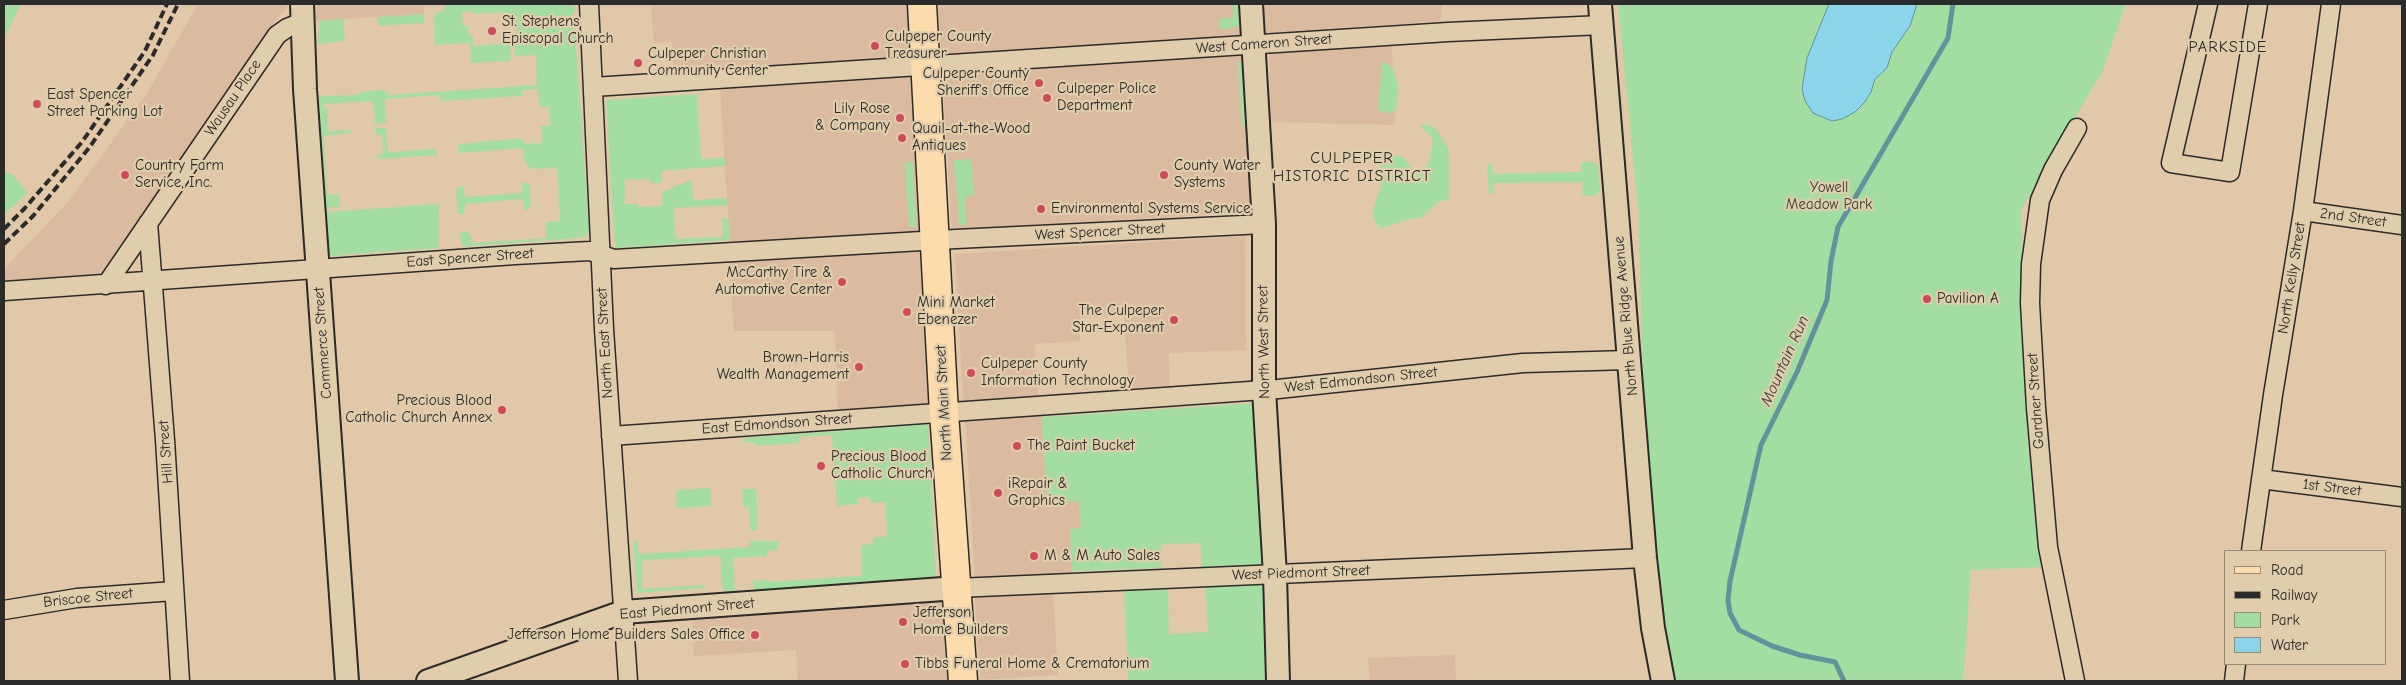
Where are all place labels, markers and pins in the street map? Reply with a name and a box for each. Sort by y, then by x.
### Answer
place label: St. Stephens Episcopal Church [502,13,613,48]
marker: St. Stephens Episcopal Church [486,25,498,37]
place label: Culpeper County Treasurer [885,28,991,63]
marker: Culpeper County Treasurer [869,40,881,52]
place label: Culpeper Christian Community Center [648,45,768,80]
marker: Culpeper Christian Community Center [632,57,644,69]
place label: Culpeper County Sheriff's Office [923,65,1029,100]
marker: Culpeper County Sheriff's Office [1033,77,1045,89]
place label: Culpeper Police Department [1057,80,1156,115]
place label: East Spencer Street Parking Lot [47,86,162,121]
marker: Culpeper Police Department [1041,92,1053,104]
marker: East Spencer Street Parking Lot [31,98,43,110]
place label: Lily Rose & Company [815,100,890,135]
marker: Lily Rose & Company [894,112,906,124]
place label: Quail-at-the-Wood Antiques [912,120,1030,155]
marker: Quail-at-the-Wood Antiques [896,132,908,144]
place label: Country Farm Service, Inc. [135,157,224,192]
place label: County Water Systems [1174,157,1260,192]
marker: Country Farm Service, Inc. [119,169,131,181]
marker: County Water Systems [1158,169,1170,181]
place label: Environmental Systems Service [1051,200,1250,218]
marker: Environmental Systems Service [1035,203,1047,215]
place label: McCarthy Tire & Automotive Center [715,264,832,299]
marker: McCarthy Tire & Automotive Center [836,276,848,288]
place label: Pavilion A [1937,290,1999,308]
marker: Pavilion A [1921,293,1933,305]
place label: Mini Market Ebenezer [917,294,995,329]
place label: The Culpeper Star-Exponent [1072,302,1164,337]
marker: Mini Market Ebenezer [901,306,913,318]
marker: The Culpeper Star-Exponent [1168,314,1180,326]
place label: Brown-Harris Wealth Management [717,349,849,384]
place label: Culpeper County Information Technology [981,355,1134,390]
marker: Brown-Harris Wealth Management [853,361,865,373]
marker: Culpeper County Information Technology [965,367,977,379]
place label: Precious Blood Catholic Church Annex [345,392,492,427]
marker: Precious Blood Catholic Church Annex [496,404,508,416]
place label: The Paint Bucket [1027,437,1135,455]
marker: The Paint Bucket [1011,440,1023,452]
place label: Precious Blood Catholic Church [831,448,933,483]
marker: Precious Blood Catholic Church [815,460,827,472]
place label: iRepair & Graphics [1008,475,1067,510]
marker: iRepair & Graphics [992,487,1004,499]
place label: M & M Auto Sales [1044,547,1160,565]
marker: M & M Auto Sales [1028,550,1040,562]
place label: Jefferson Home Builders [913,604,1008,639]
marker: Jefferson Home Builders [897,616,909,628]
place label: Jefferson Home Builders Sales Office [507,626,745,644]
marker: Jefferson Home Builders Sales Office [749,629,761,641]
place label: Tibbs Funeral Home & Crematorium [915,655,1149,673]
marker: Tibbs Funeral Home & Crematorium [899,658,911,670]

